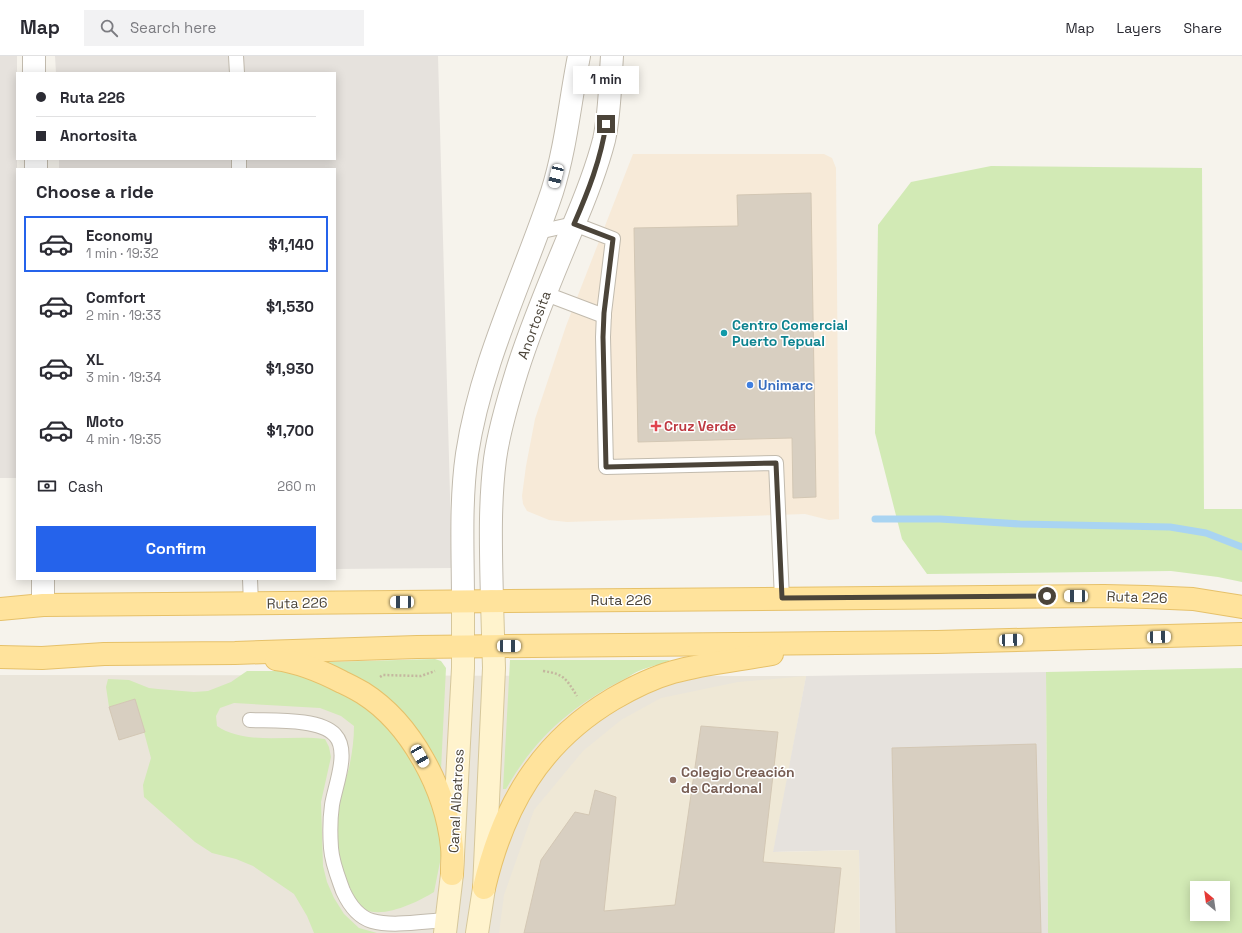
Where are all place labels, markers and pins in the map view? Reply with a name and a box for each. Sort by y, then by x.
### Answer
place label: Centro Comercial Puerto Tepual [732,316,848,350]
marker: Centro Comercial Puerto Tepual [719,328,729,338]
place label: Unimarc [758,376,813,394]
marker: Unimarc [745,380,755,390]
place label: Cruz Verde [664,417,736,435]
marker: Cruz Verde [651,421,661,431]
place label: Colegio Creación de Cardonal [681,763,795,797]
marker: Colegio Creación de Cardonal [668,775,678,785]

